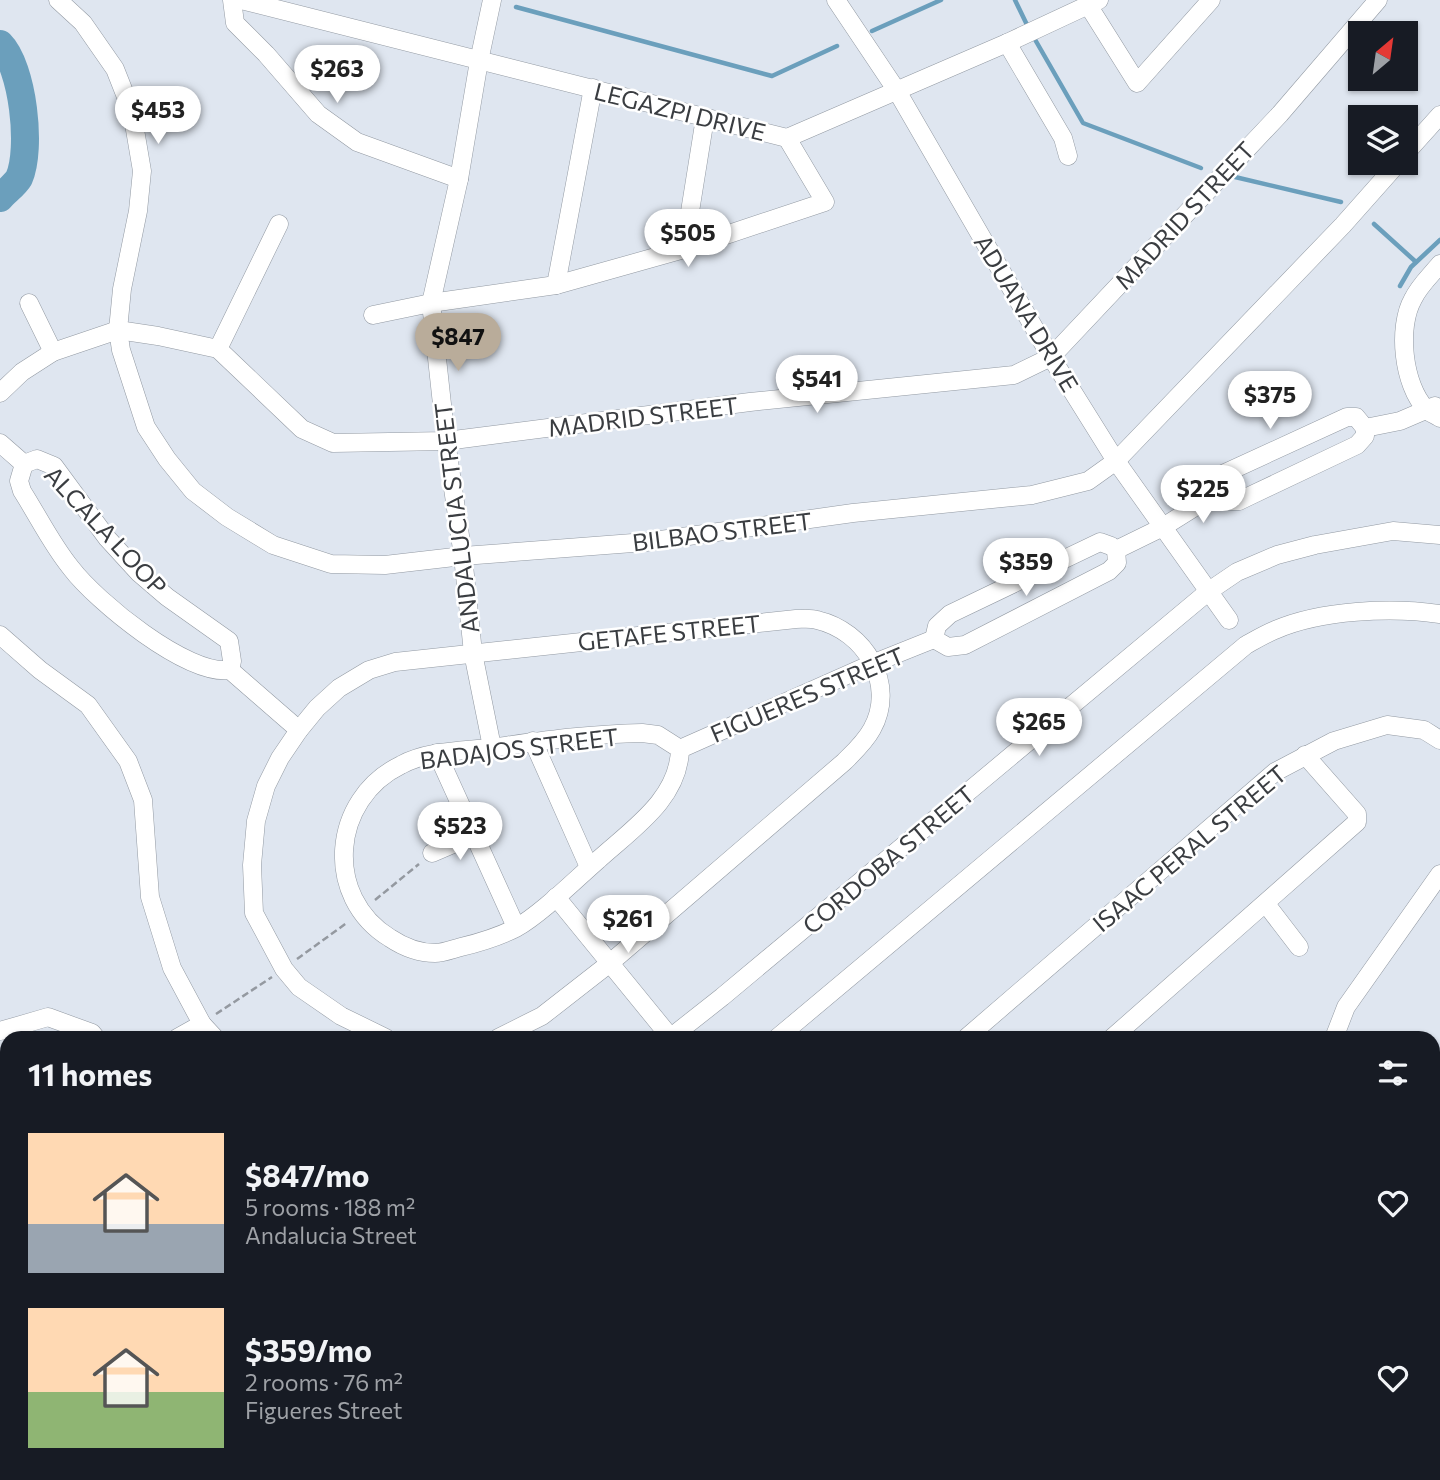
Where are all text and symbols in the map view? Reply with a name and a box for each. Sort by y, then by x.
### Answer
north arrow [1348,21,1418,91]
map controls [1348,21,1418,175]
pin: $263 [296,46,378,105]
text: $263 [310,54,364,82]
street label: LEGAZPI DRIVE [591,76,769,146]
pin: $453 [117,86,199,146]
text: $453 [131,95,185,123]
button: layers [1348,105,1418,175]
street label: MADRID STREET [1108,135,1260,295]
pin: $505 [647,210,729,269]
text: $505 [660,218,716,246]
street label: ADUANA DRIVE [969,229,1085,397]
pin: $847 [417,314,499,373]
text: $847 [431,322,485,350]
pin: $541 [776,356,858,415]
text: $541 [792,364,842,392]
pin: $375 [1229,372,1311,431]
text: $375 [1244,380,1296,408]
street label: MADRID STREET [546,390,740,442]
street label: ANDALUCIA STREET [427,401,485,635]
street label: ALCALA LOOP [39,460,173,600]
pin: $225 [1162,466,1244,525]
text: $225 [1177,474,1229,502]
street label: BILBAO STREET [631,506,813,556]
pin: $359 [985,538,1067,598]
text: $359 [999,547,1053,575]
street label: GETAFE STREET [576,608,762,656]
street label: FIGUERES STREET [706,640,908,748]
pin: $265 [998,698,1080,758]
text: $265 [1012,707,1066,735]
street label: BADAJOS STREET [418,721,620,775]
street label: ISAAC PERAL STREET [1086,759,1292,937]
street label: CORDOBA STREET [796,779,980,939]
pin: $523 [419,802,501,862]
text: $523 [433,811,487,839]
pin: $261 [587,895,669,955]
text: $261 [603,904,653,932]
icon: filters [1374,1054,1412,1092]
text: 11 homes [28,1055,152,1092]
text: $847/mo [245,1156,370,1193]
icon: home [84,1161,168,1245]
icon: heart [1374,1184,1412,1222]
text: 5 rooms · 188 m² [245,1193,415,1221]
text: Andalucia Street [245,1221,417,1249]
text: $359/mo [245,1331,372,1368]
icon: home [84,1336,168,1420]
icon: heart [1374,1359,1412,1397]
text: 2 rooms · 76 m² [245,1368,403,1396]
text: Figueres Street [245,1396,402,1424]

